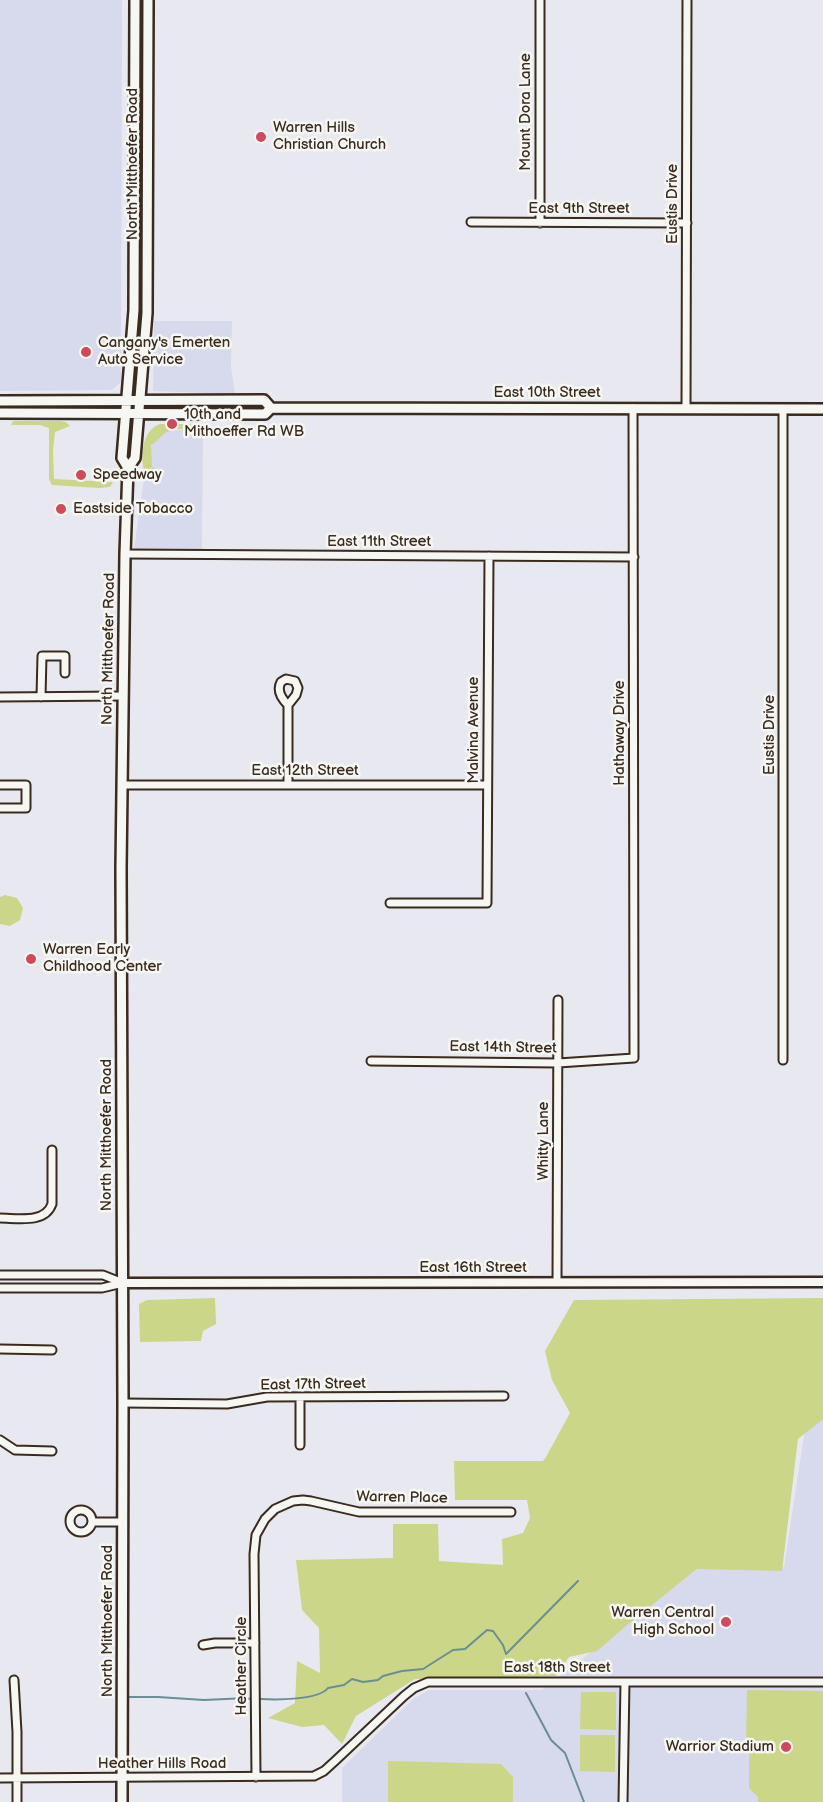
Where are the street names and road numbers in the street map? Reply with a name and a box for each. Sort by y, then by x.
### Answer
street label: Mount Dora Lane [517,53,535,171]
street label: North Mitthoefer Road [124,88,142,240]
street label: Eustis Drive [664,164,682,244]
street label: East 9th Street [528,200,630,218]
street label: East 10th Street [493,384,601,402]
street label: East 11th Street [327,533,431,551]
street label: North Mitthoefer Road [99,573,119,725]
street label: Malvina Avenue [465,677,483,783]
street label: Hathaway Drive [611,680,629,786]
street label: Eustis Drive [761,695,779,775]
street label: East 12th Street [251,762,359,780]
street label: East 14th Street [449,1038,557,1058]
street label: North Mitthoefer Road [98,1059,116,1211]
street label: Whitty Lane [535,1102,553,1180]
street label: East 16th Street [419,1259,527,1277]
street label: East 17th Street [260,1375,366,1395]
street label: Warren Place [356,1488,448,1508]
street label: North Mitthoefer Road [99,1545,117,1697]
street label: Heather Circle [233,1616,251,1716]
street label: East 18th Street [503,1659,611,1677]
street label: Heather Hills Road [98,1755,226,1773]

